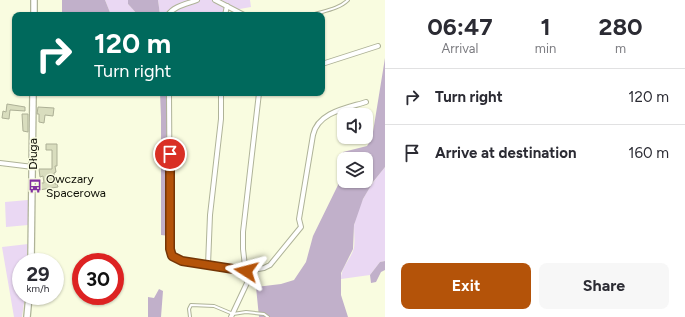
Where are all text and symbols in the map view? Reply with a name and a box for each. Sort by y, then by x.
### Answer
text: 06:47 [427,12,493,41]
text: 1 [540,12,551,41]
text: 280 [599,12,643,41]
text: 120 m [94,26,171,60]
icon: right [28,28,80,80]
text: Arrival [442,41,478,56]
text: min [535,41,556,56]
text: m [615,41,626,56]
text: Turn right [94,60,171,82]
icon: right [401,86,423,108]
text: Turn right [435,88,503,106]
text: 120 m [628,88,669,106]
map controls [337,108,373,188]
button: sound [337,108,373,144]
pin [153,137,187,171]
street label: Długa [26,138,40,170]
icon: arrive [401,142,423,164]
icon: arrive [159,143,181,165]
text: Arrive at destination [435,144,576,162]
text: 160 m [628,144,669,162]
button: layers [337,152,373,188]
place label: Owczary Spacerowa [46,172,106,200]
bus stop icon: Owczary Spacerowa [27,178,43,194]
position arrow [225,250,267,292]
speed limit sign: 30 [72,253,124,305]
text: 29 [26,262,50,286]
button: Exit [401,263,531,309]
button: Share [539,263,669,309]
text: km/h [27,282,49,295]

